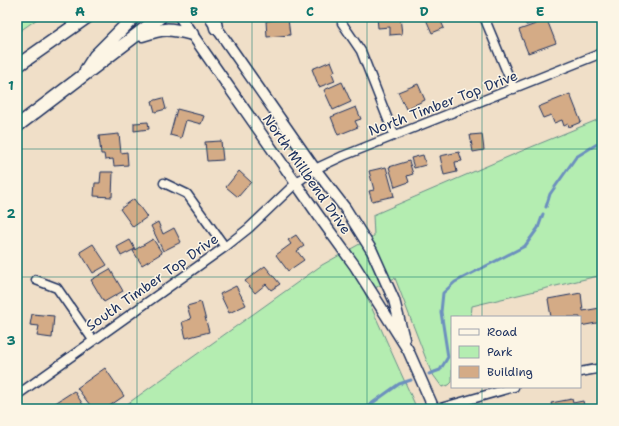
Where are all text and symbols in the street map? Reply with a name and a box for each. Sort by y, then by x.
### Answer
text: A [75,3,85,20]
text: B [190,3,198,20]
text: C [306,3,314,20]
text: D [419,3,429,20]
text: E [536,3,545,20]
street label: North Timber Top Drive [366,66,520,140]
text: 1 [8,77,14,94]
street label: North Millbend Drive [259,110,355,238]
text: 2 [6,205,16,222]
street label: South Timber Top Drive [82,229,222,335]
legend [451,316,581,388]
text: Road [487,324,518,340]
text: 3 [6,332,16,349]
text: Park [487,344,513,360]
text: Building [487,364,533,380]

